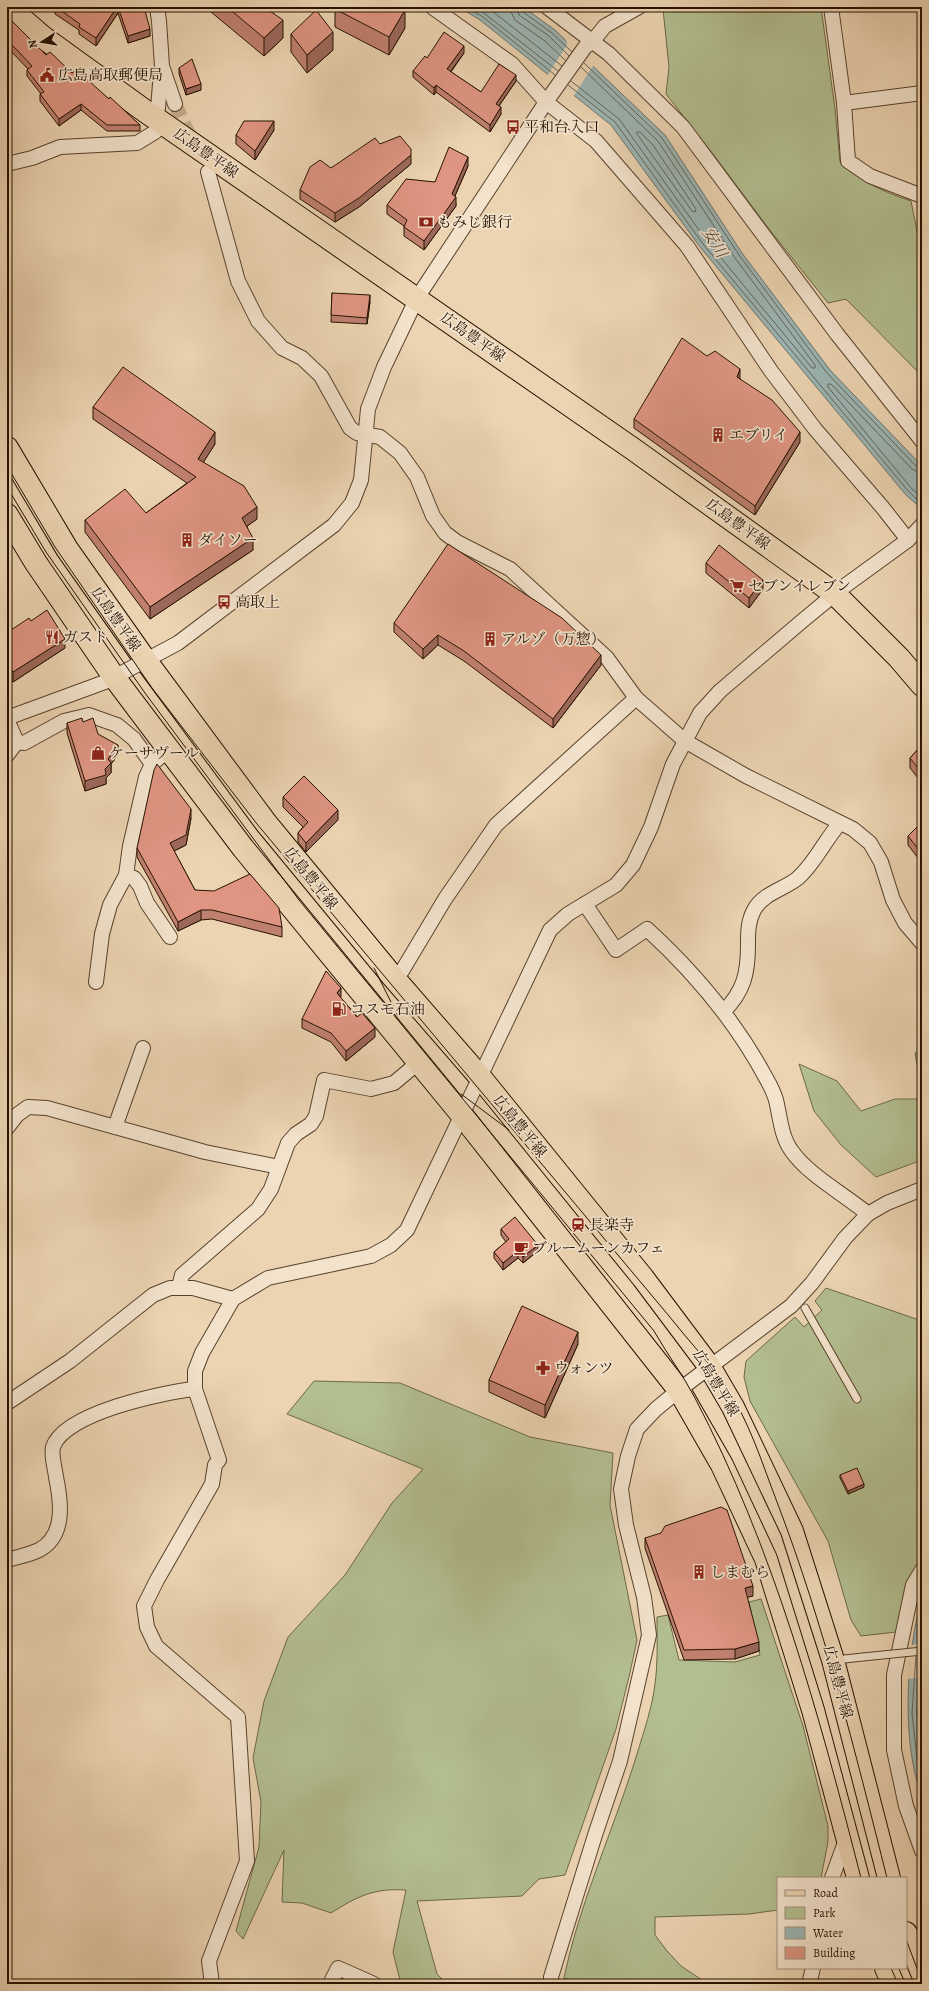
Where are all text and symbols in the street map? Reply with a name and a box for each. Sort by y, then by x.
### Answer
north arrow [22,22,62,62]
text: N [25,38,41,49]
place label: 広島高取郵便局 [58,65,163,85]
public building icon: 広島高取郵便局 [39,67,55,83]
place label: 平和台入口 [524,117,599,137]
bus stop icon: 平和台入口 [505,119,521,135]
street label: 広島豊平線 [170,123,242,183]
place label: もみじ銀行 [437,212,512,232]
bank icon: もみじ銀行 [418,214,434,230]
water label: 安川 [696,223,733,264]
street label: 広島豊平線 [437,307,509,367]
place label: エブリイ [729,425,788,445]
building icon: エブリイ [710,427,726,443]
street label: 広島豊平線 [702,494,774,554]
place label: ダイソー [198,530,258,550]
building icon: ダイソー [179,532,195,548]
place label: セブンイレブン [748,576,851,596]
supermarket icon: セブンイレブン [729,578,745,594]
street label: 広島豊平線 [86,583,146,655]
place label: 高取上 [235,592,280,612]
bus stop icon: 高取上 [216,594,232,610]
place label: ガスト [63,627,108,647]
restaurant icon: ガスト [44,629,60,645]
place label: アルゾ（万惣） [501,629,605,649]
building icon: アルゾ（万惣） [482,631,498,647]
place label: ケーサヴール [109,743,199,763]
shop icon: ケーサヴール [90,745,106,761]
street label: 広島豊平線 [280,843,342,913]
place label: コスモ石油 [350,999,425,1019]
fuel station icon: コスモ石油 [331,1001,347,1017]
street label: 広島豊平線 [489,1091,551,1161]
place label: 長楽寺 [589,1215,634,1235]
station icon: 長楽寺 [570,1217,586,1233]
place label: ブルームーンカフェ [532,1238,665,1258]
cafe icon: ブルームーンカフェ [513,1240,529,1256]
street label: 広島豊平線 [688,1346,744,1420]
place label: ウォンツ [554,1358,613,1378]
pharmacy icon: ウォンツ [535,1360,551,1376]
place label: しまむら [710,1562,770,1582]
building icon: しまむら [691,1564,707,1580]
street label: 広島豊平線 [819,1643,857,1721]
legend [777,1877,907,1969]
text: Road [813,1885,839,1901]
text: Park [813,1905,836,1921]
text: Water [812,1925,843,1941]
text: Building [813,1945,855,1961]

